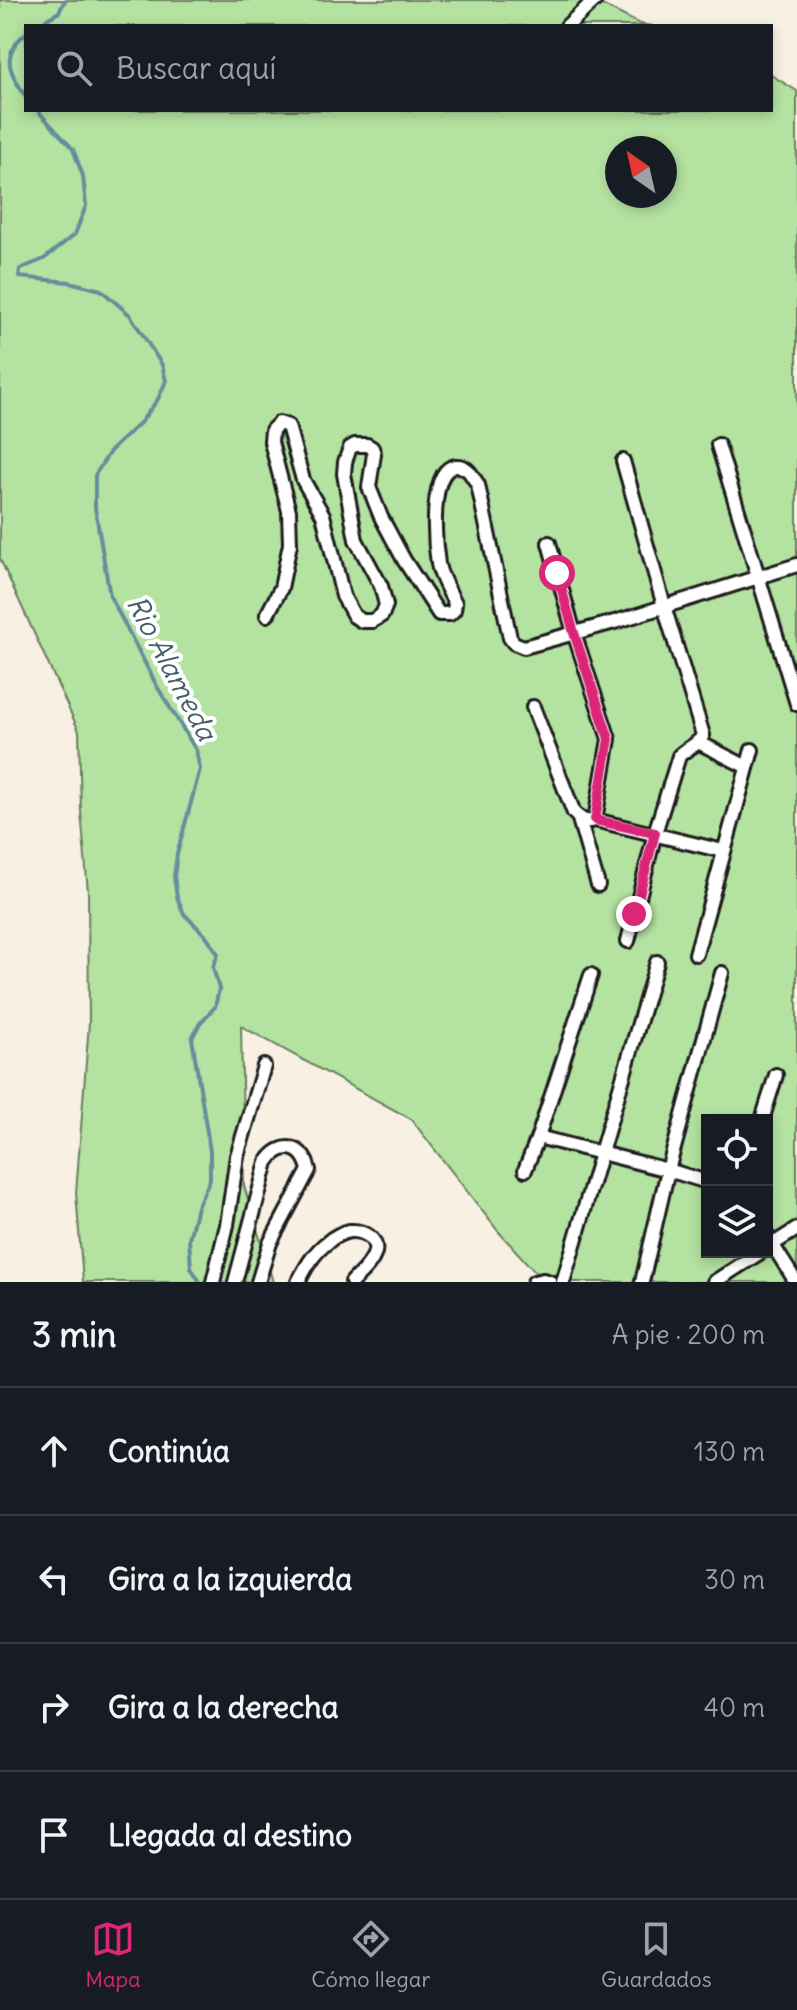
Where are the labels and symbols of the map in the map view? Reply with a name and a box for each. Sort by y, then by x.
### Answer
north arrow [605,136,677,208]
route start [539,555,575,591]
water label: Rio Alameda [119,589,226,748]
route end [616,896,652,932]

